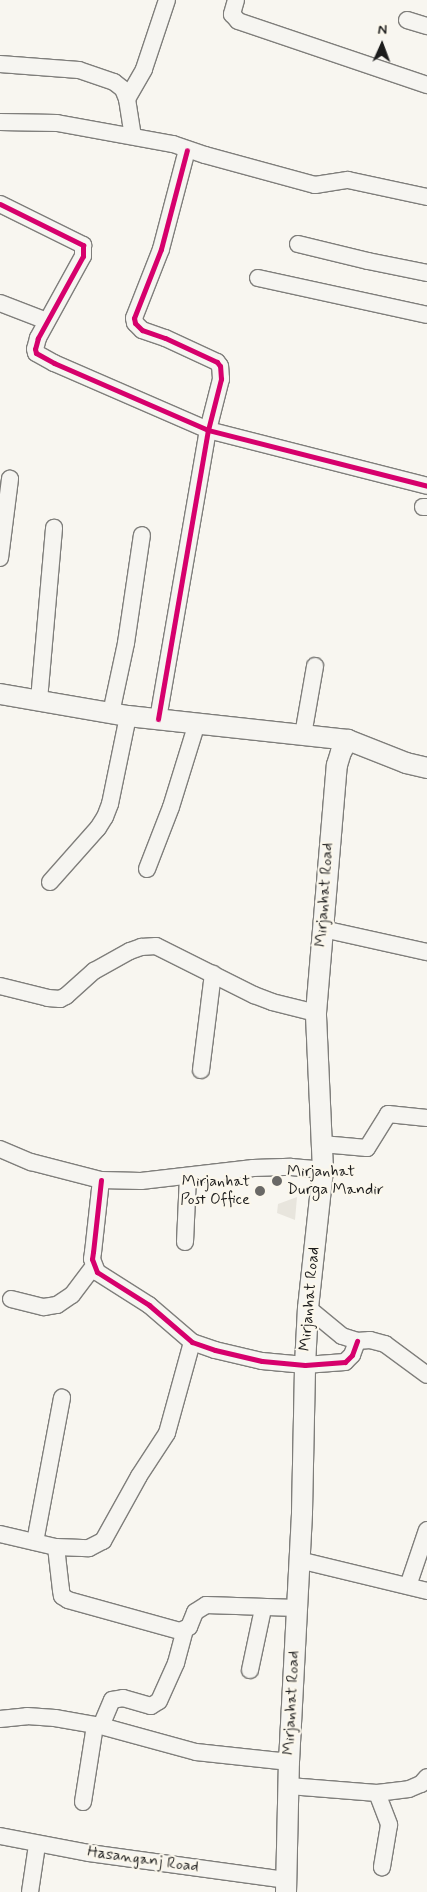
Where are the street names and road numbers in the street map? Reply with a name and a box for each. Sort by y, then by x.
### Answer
street label: Mirjanhat Road [312,842,338,948]
street label: Mirjanhat Road [296,1246,324,1352]
street label: Mirjanhat Road [280,1650,304,1756]
street label: Hasanganj Road [86,1843,200,1877]

